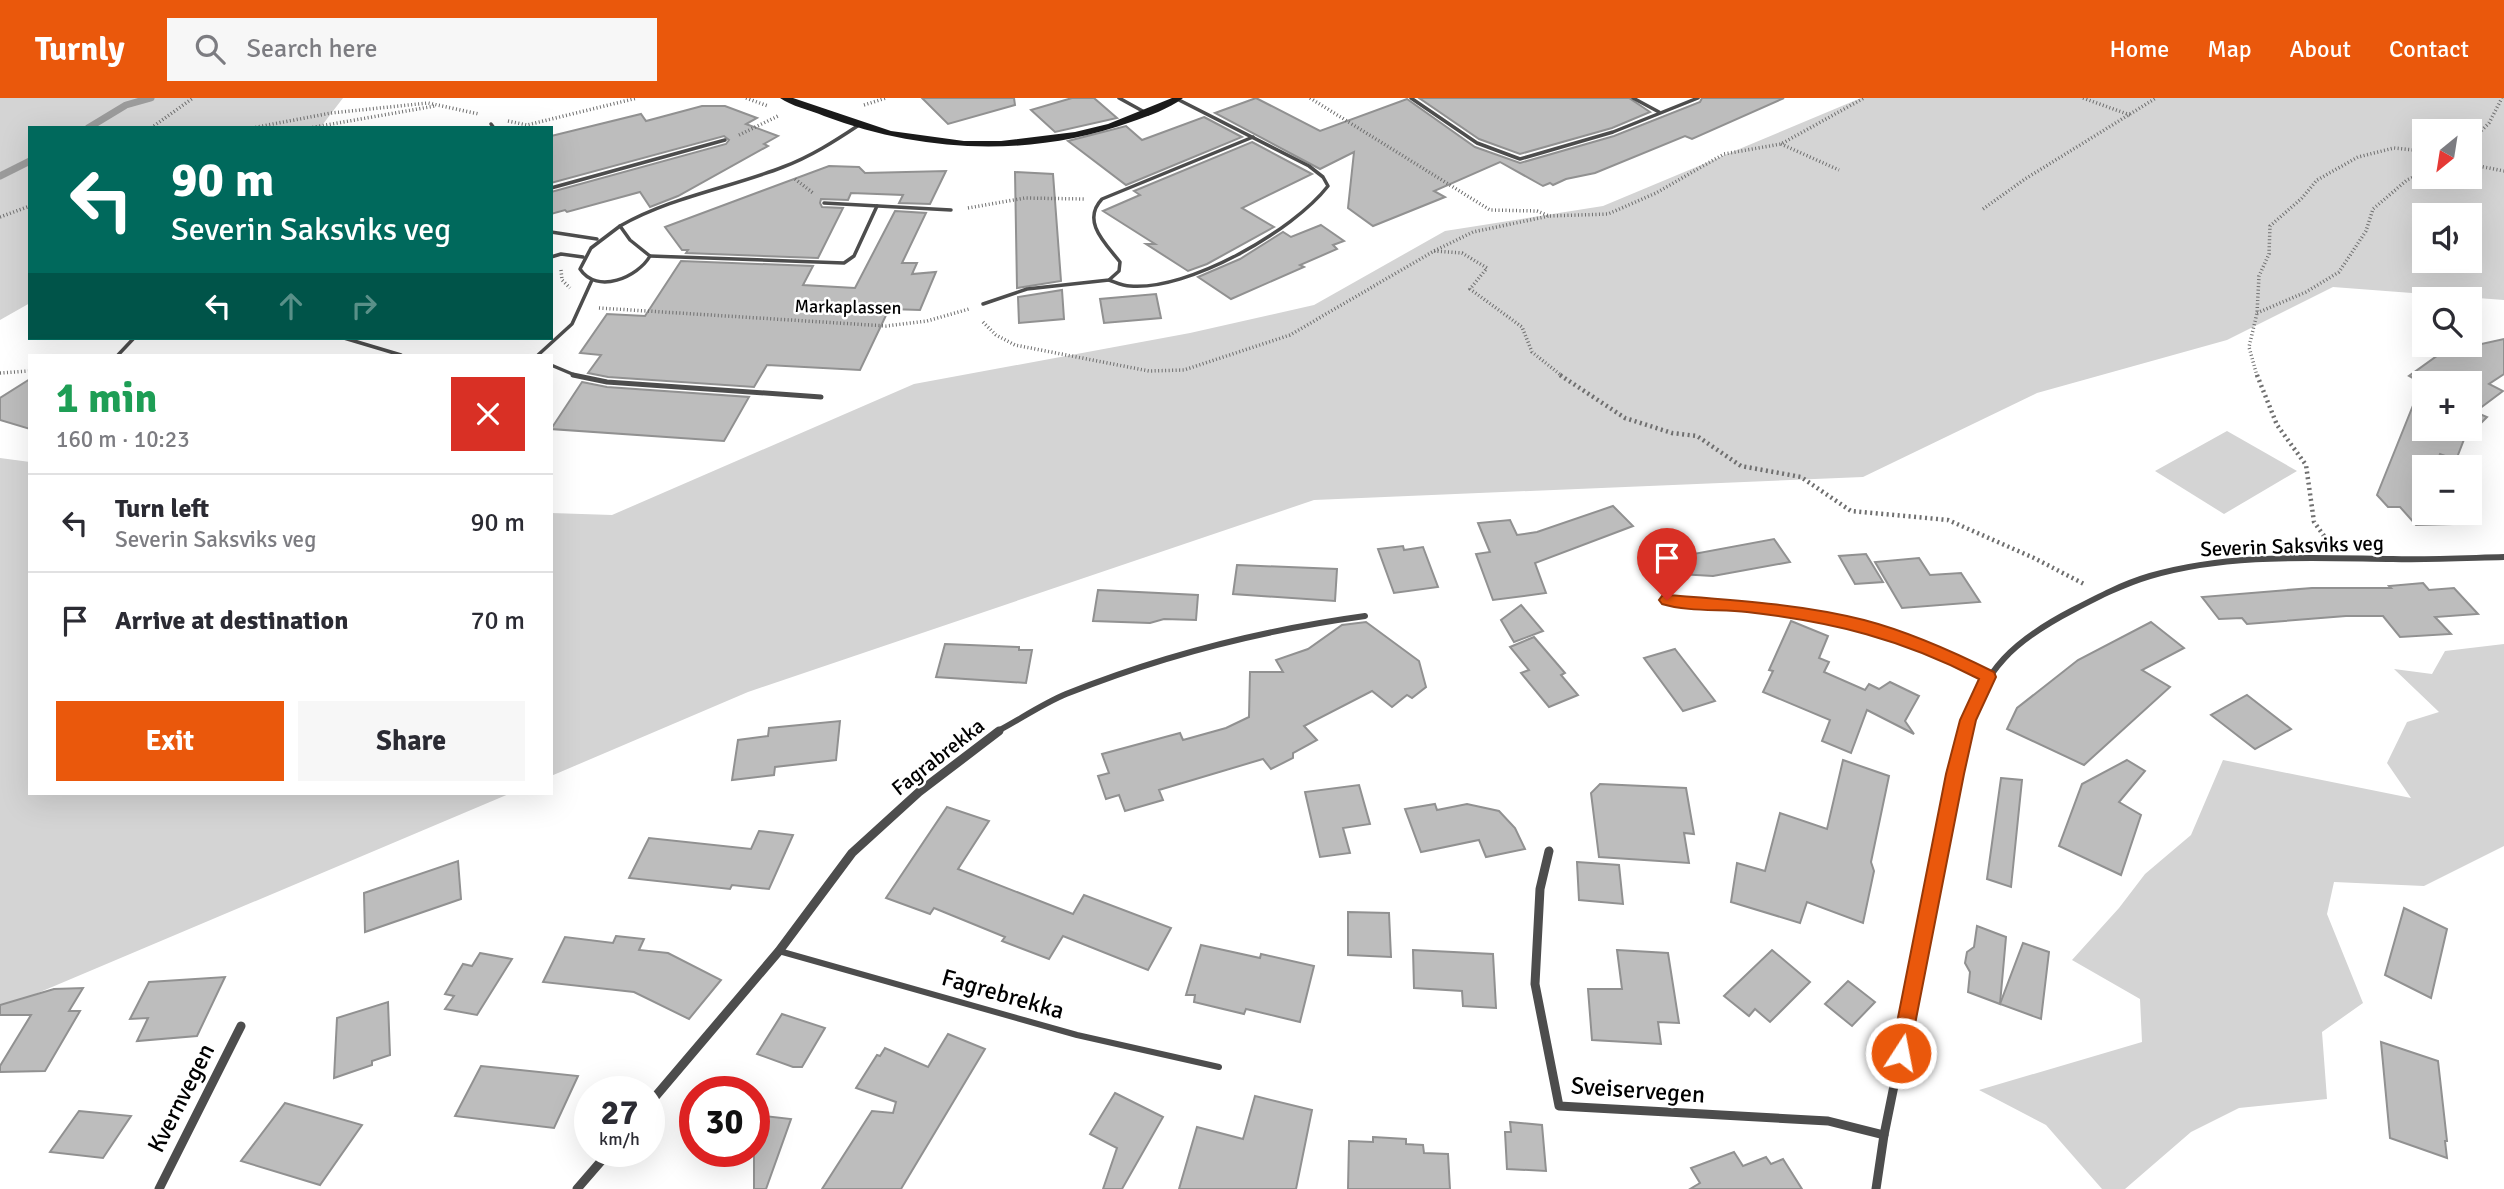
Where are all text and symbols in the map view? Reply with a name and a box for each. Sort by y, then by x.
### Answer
search box [167,18,657,81]
text: Turnly [35,29,125,70]
icon: search [191,30,229,68]
text: Search here [247,33,378,65]
text: Home [2109,34,2169,64]
text: Map [2207,34,2252,64]
text: About [2290,34,2351,64]
text: Contact [2389,34,2469,64]
north arrow [2412,119,2482,189]
map controls [2412,119,2482,525]
text: 90 m [171,150,274,210]
icon: left [56,154,147,245]
button: sound [2412,203,2482,273]
text: Severin Saksviks veg [171,210,451,249]
icon: left [199,287,237,325]
icon: ahead [272,287,310,325]
icon: right [345,287,383,325]
button: search [2412,287,2482,357]
street label: Markaplassen [794,295,902,319]
button: + [2412,371,2482,441]
text: 1 min [56,373,157,424]
button: close [451,377,525,451]
text: 160 m · 10:23 [56,425,190,454]
button: − [2412,455,2482,525]
text: Turn left [115,493,209,525]
icon: left [56,504,94,542]
text: 90 m [470,507,525,539]
text: Severin Saksviks veg [115,525,316,554]
pin [1637,528,1697,600]
street label: Severin Saksviks veg [2200,530,2384,562]
icon: arrive [1648,539,1686,577]
icon: arrive [56,602,94,640]
text: Arrive at destination [115,605,348,637]
text: 70 m [470,605,525,637]
button: Exit [56,701,284,781]
button: Share [298,701,525,781]
street label: Fagrabrekka [886,713,990,801]
street label: Fagrebrekka [938,962,1068,1026]
position arrow [1864,1016,1938,1090]
street label: Kvernvegen [141,1038,221,1158]
street label: Sveiservegen [1570,1070,1706,1110]
speed limit sign: 30 [679,1076,770,1167]
text: 27 [601,1091,638,1134]
text: km/h [599,1128,640,1150]

